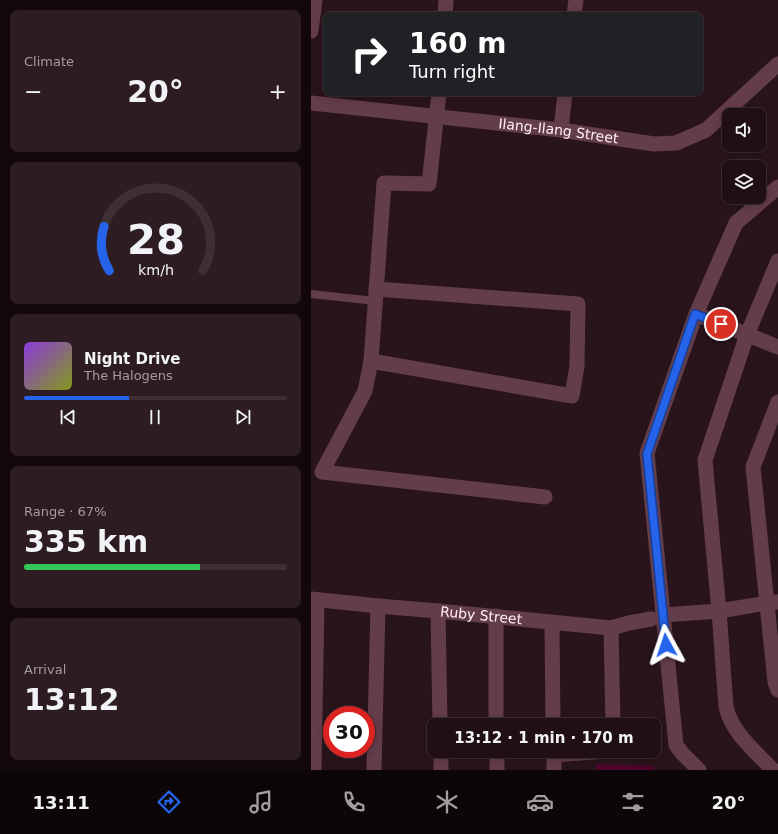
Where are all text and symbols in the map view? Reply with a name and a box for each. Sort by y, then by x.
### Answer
text: 160 m [409,27,506,60]
icon: right [343,28,395,80]
text: Climate [24,54,74,69]
text: Turn right [409,61,495,82]
text: 20° [127,74,184,109]
text: − [24,79,42,104]
text: + [269,79,287,104]
map controls [722,108,766,204]
button: sound [722,108,766,152]
street label: Ilang-Ilang Street [498,115,620,147]
button: layers [722,160,766,204]
text: 28 [127,215,184,264]
text: km/h [137,262,174,278]
pin [704,307,738,341]
icon: arrive [710,313,732,335]
text: Night Drive [84,350,180,368]
text: The Halogens [84,368,173,383]
icon: previous [57,406,79,428]
icon: pause [144,406,166,428]
icon: next [232,406,254,428]
text: Range · 67% [24,504,107,519]
text: 335 km [24,524,148,559]
street label: Ruby Street [440,603,523,627]
position arrow [645,624,687,666]
text: Arrival [24,662,66,677]
text: 13:12 [24,682,120,717]
speed limit sign: 30 [323,706,375,758]
text: 13:12 · 1 min · 170 m [454,729,634,747]
icon: directions [155,788,183,816]
icon: music [247,788,275,816]
icon: phone [340,788,368,816]
icon: climate [433,788,461,816]
icon: car [526,788,554,816]
icon: filters [619,788,647,816]
text: 13:11 [32,792,90,813]
text: 20° [712,792,746,813]

